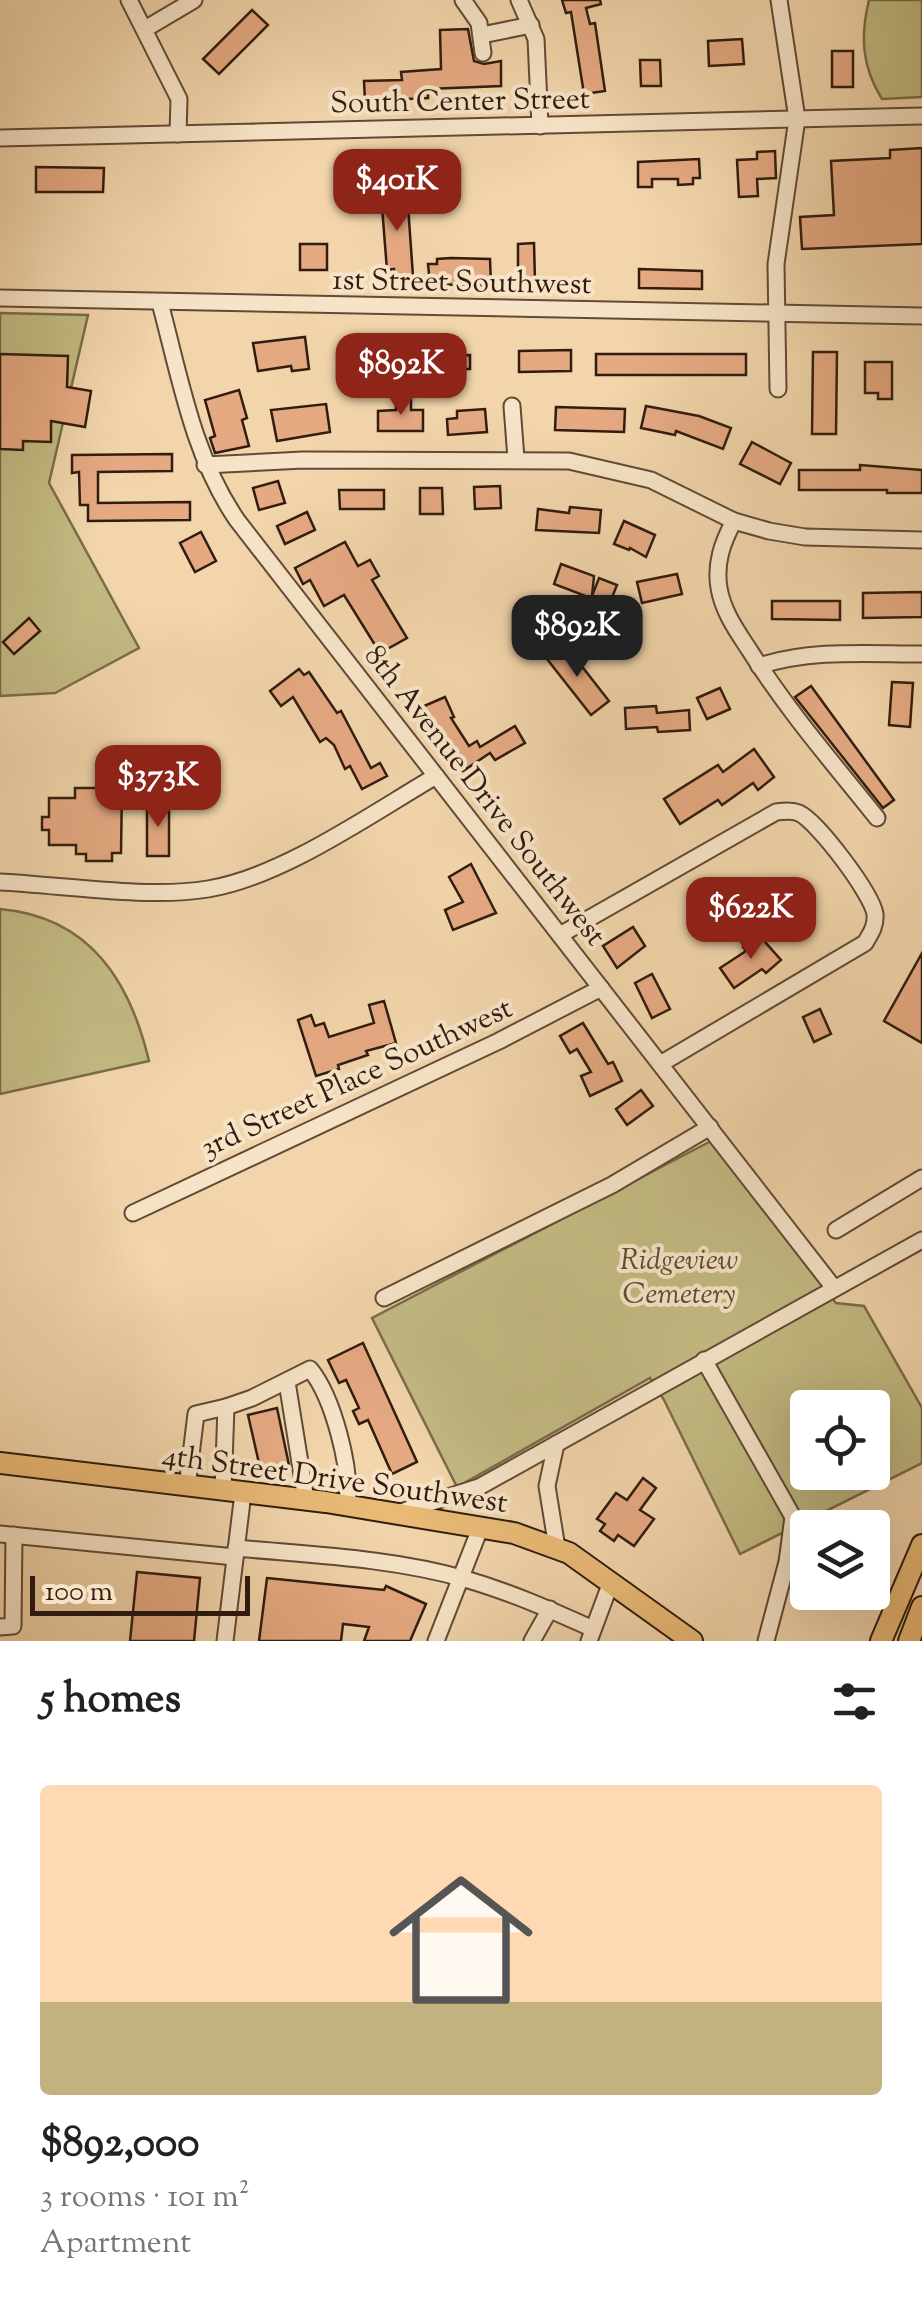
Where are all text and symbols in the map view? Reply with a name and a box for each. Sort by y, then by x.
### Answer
street label: South Center Street [330,79,590,126]
pin: $401K [327,149,467,234]
text: $401K [355,158,439,204]
street label: 1st Street Southwest [332,260,592,307]
pin: $892K [331,333,471,418]
text: $892K [358,342,444,388]
pin: $892K [507,595,647,680]
text: $892K [534,604,620,650]
street label: 8th Avenue Drive Southwest [353,637,615,956]
pin: $373K [88,745,228,830]
text: $373K [117,754,199,800]
pin: $622K [681,877,821,962]
text: $622K [708,886,794,932]
street label: 3rd Street Place Southwest [194,988,520,1171]
park label: Ridgeview Cemetery [620,1240,738,1317]
map controls [790,1390,890,1610]
button: locate [790,1390,890,1490]
street label: 4th Street Drive Southwest [159,1435,510,1526]
button: layers [790,1510,890,1610]
scale bar [30,1571,250,1616]
text: 100 m [45,1573,113,1613]
text: 5 homes [40,1671,181,1731]
icon: filters [827,1674,882,1729]
icon: home [371,1850,551,2030]
text: $892,000 [40,2115,199,2175]
text: 3 rooms · 101 m² [40,2175,250,2221]
text: Apartment [40,2221,191,2267]

